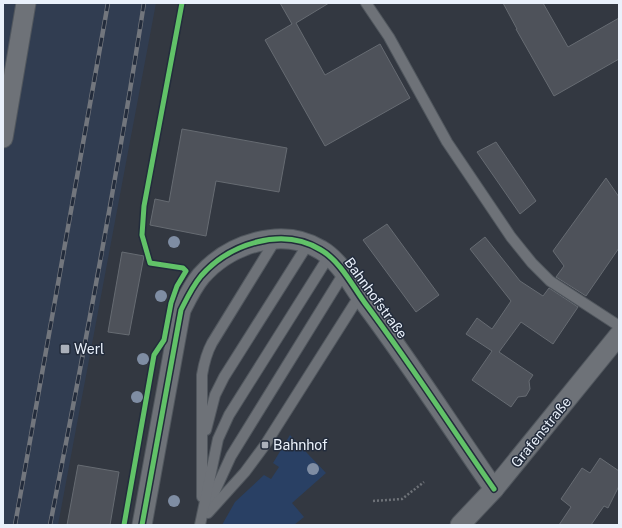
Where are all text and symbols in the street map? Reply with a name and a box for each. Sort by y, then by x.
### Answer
street label: Bahnhofstraße [341,254,411,342]
place label: Werl [74,341,104,357]
marker: Werl [59,343,71,355]
street label: Grafenstraße [508,394,574,470]
place label: Bahnhof [273,437,328,453]
marker: Bahnhof [260,440,270,450]

